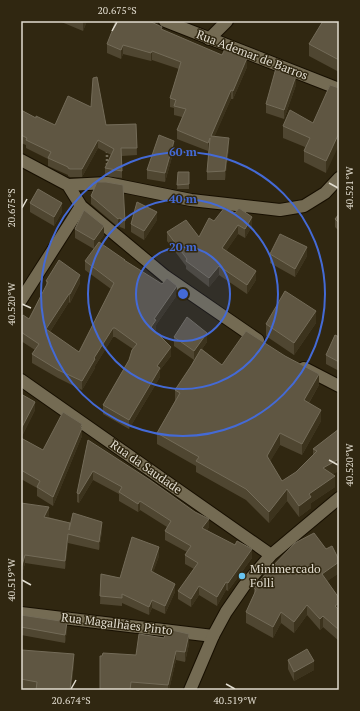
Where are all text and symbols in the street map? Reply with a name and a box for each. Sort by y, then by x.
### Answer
text: 20.675°S [97,4,137,17]
street label: Rua Ademar de Barros [194,26,310,83]
text: 60 m [169,144,197,159]
text: 40.521°W [343,166,356,210]
text: 20.675°S [5,188,18,228]
text: 40 m [169,191,197,206]
text: 20 m [169,239,197,254]
text: 40.520°W [5,282,18,326]
centre of rings [176,287,190,301]
street label: Rua da Saudade [108,436,185,497]
text: 40.520°W [343,443,356,487]
text: 40.519°W [5,558,18,602]
place label: Minimercado Folli [250,561,321,590]
marker: Minimercado Folli [237,571,247,581]
street label: Rua Magalhães Pinto [60,609,174,638]
text: 20.674°S [51,694,91,707]
text: 40.519°W [213,694,257,707]

